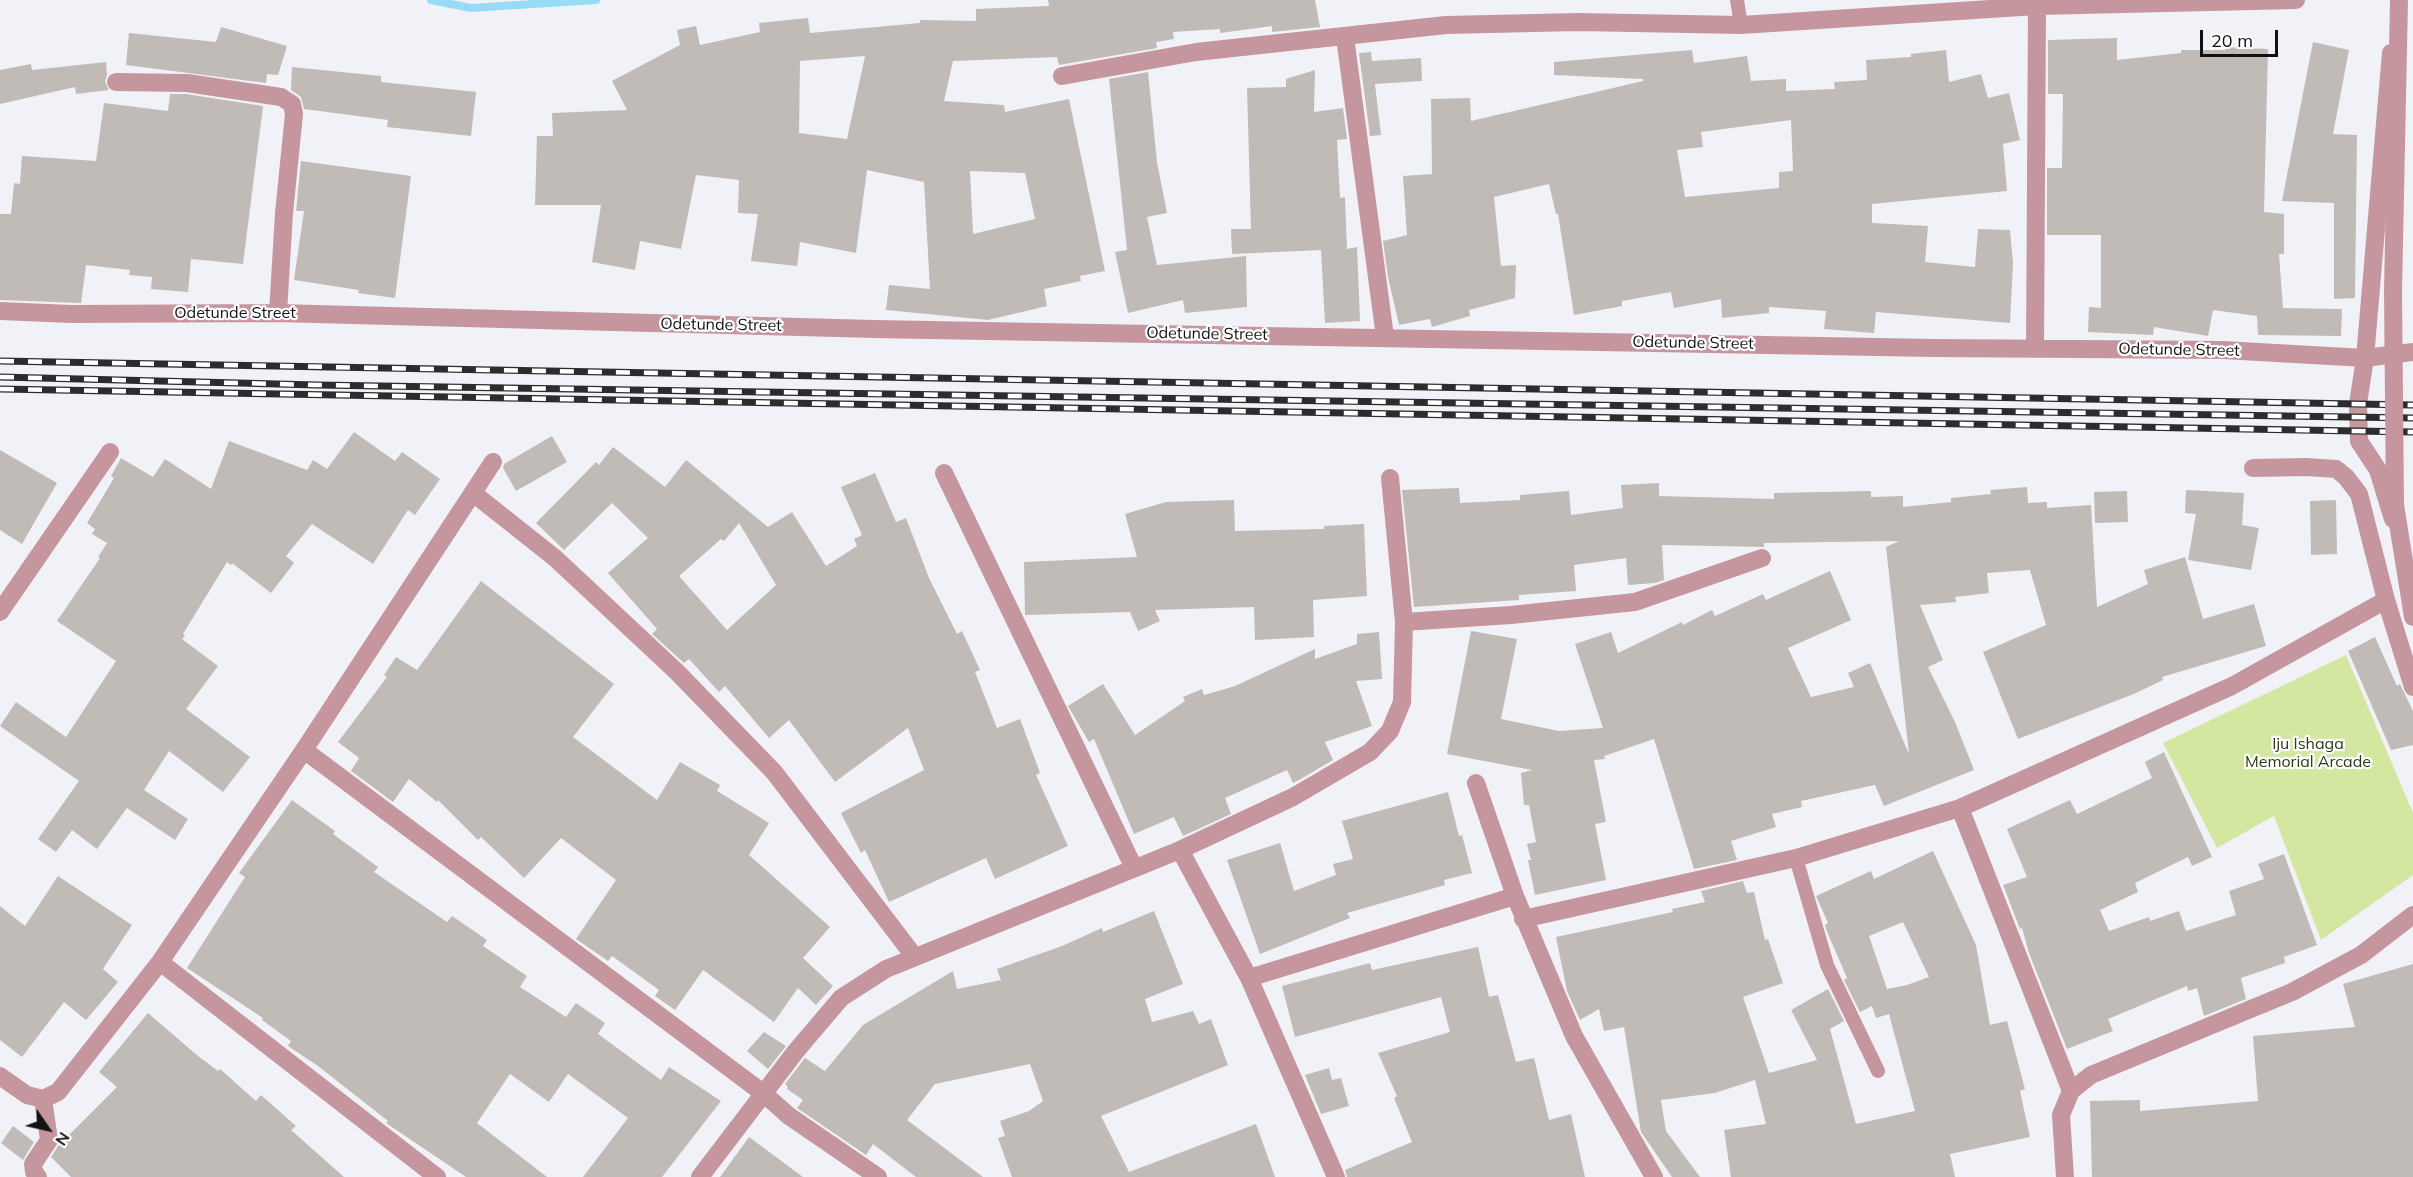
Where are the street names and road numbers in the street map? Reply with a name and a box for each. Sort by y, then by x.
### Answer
street label: Odetunde Street [174,303,296,323]
street label: Odetunde Street [660,314,782,336]
street label: Odetunde Street [1146,323,1268,345]
street label: Odetunde Street [1632,332,1754,354]
street label: Odetunde Street [2118,339,2240,361]

